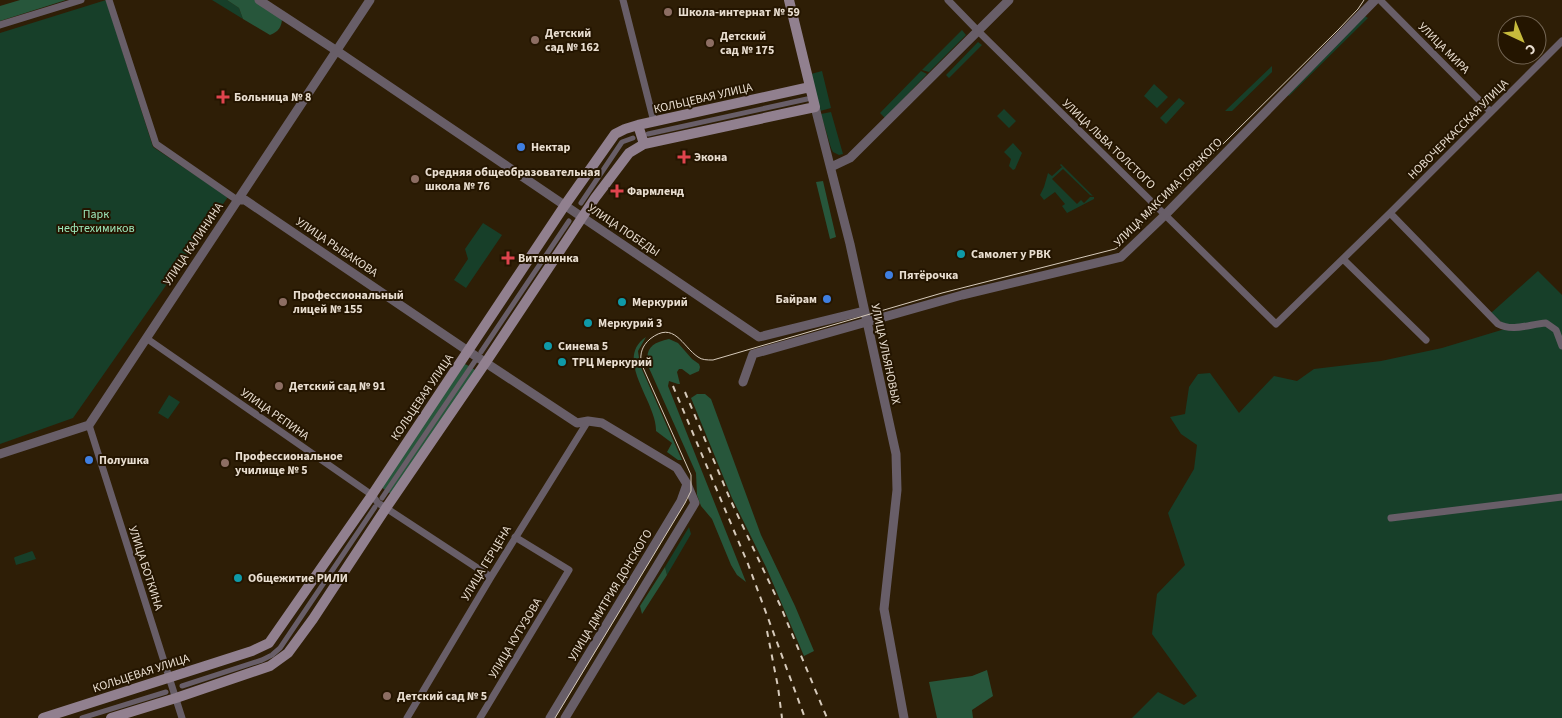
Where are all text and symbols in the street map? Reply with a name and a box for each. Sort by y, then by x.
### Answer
place label: Школа-интернат № 59 [678,4,800,21]
marker: Школа-интернат № 59 [662,6,674,18]
north arrow [1497,15,1547,65]
street label: УЛИЦА МИРА [1414,19,1474,78]
place label: Детский сад № 162 [545,25,599,56]
place label: Детский сад № 175 [720,28,774,59]
marker: Детский сад № 162 [529,34,541,46]
marker: Детский сад № 175 [704,37,716,49]
text: С [1520,39,1540,59]
street label: НОВОЧЕРКАССКАЯ УЛИЦА [1404,75,1513,183]
street label: КОЛЬЦЕВАЯ УЛИЦА [652,79,755,118]
place label: Больница № 8 [234,89,311,106]
marker: Больница № 8 [216,90,230,104]
street label: УЛИЦА ЛЬВА ТОЛСТОГО [1058,95,1159,193]
street label: УЛИЦА МАКСИМА ГОРЬКОГО [1110,134,1227,251]
place label: Нектар [531,139,571,156]
marker: Нектар [515,141,527,153]
place label: Экона [694,149,727,166]
marker: Экона [678,151,690,163]
place label: Средняя общеобразовательная школа № 76 [425,164,600,195]
marker: Средняя общеобразовательная школа № 76 [409,173,421,185]
place label: Фармленд [627,183,684,200]
marker: Фармленд [611,185,623,197]
street label: УЛИЦА КАЛИНИНА [159,199,228,289]
street label: УЛИЦА ПОБЕДЫ [584,200,663,261]
park label: Парк нефтехимиков [57,206,135,237]
street label: УЛИЦА РЫБАКОВА [292,214,382,281]
place label: Самолет у РВК [971,246,1051,263]
marker: Самолет у РВК [955,248,967,260]
place label: Витаминка [518,250,579,267]
marker: Витаминка [502,252,514,264]
place label: Пятёрочка [899,267,958,284]
marker: Пятёрочка [883,269,895,281]
place label: Профессиональный лицей № 155 [293,287,404,318]
place label: Байрам [775,291,817,308]
marker: Байрам [821,293,833,305]
place label: Меркурий [632,294,688,311]
marker: Профессиональный лицей № 155 [277,296,289,308]
marker: Меркурий [616,296,628,308]
street label: УЛИЦА УЛЬЯНОВЫХ [867,302,905,406]
place label: Меркурий 3 [598,315,662,332]
marker: Меркурий 3 [582,317,594,329]
place label: Синема 5 [558,338,608,355]
marker: Синема 5 [542,340,554,352]
street label: КОЛЬЦЕВАЯ УЛИЦА [387,350,458,444]
place label: ТРЦ Меркурий [572,354,652,371]
marker: ТРЦ Меркурий [556,356,568,368]
place label: Детский сад № 91 [289,378,385,395]
marker: Детский сад № 91 [273,380,285,392]
street label: УЛИЦА РЕПИНА [237,384,313,445]
place label: Профессиональное училище № 5 [235,448,343,479]
place label: Полушка [99,452,149,469]
marker: Полушка [83,454,95,466]
marker: Профессиональное училище № 5 [219,457,231,469]
street label: УЛИЦА ГЕРЦЕНА [457,522,516,604]
street label: УЛИЦА БОТКИНА [124,524,167,613]
street label: УЛИЦА ДМИТРИЯ ДОНСКОГО [564,526,657,664]
place label: Общежитие РИЛИ [248,570,348,587]
marker: Общежитие РИЛИ [232,572,244,584]
street label: УЛИЦА КУТУЗОВА [485,594,546,682]
street label: КОЛЬЦЕВАЯ УЛИЦА [90,650,192,697]
place label: Детский сад № 5 [397,688,487,705]
marker: Детский сад № 5 [381,690,393,702]

